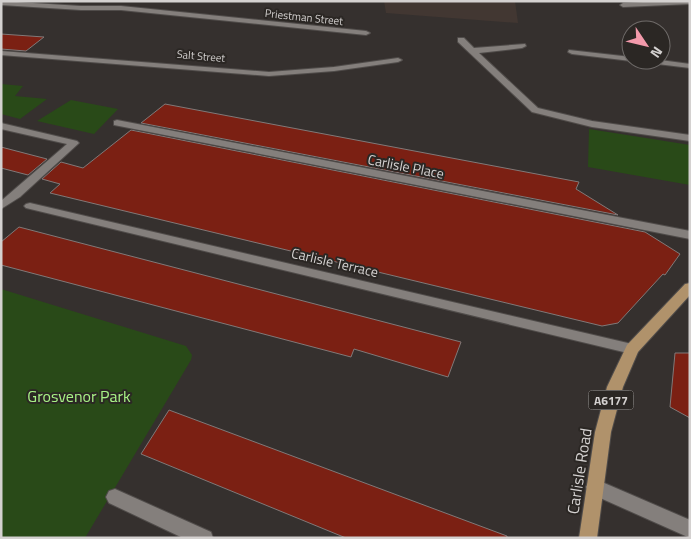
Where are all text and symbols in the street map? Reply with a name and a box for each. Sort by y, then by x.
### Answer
street label: Priestman Street [264,5,344,29]
north arrow [621,20,671,70]
text: N [646,43,668,63]
street label: Salt Street [176,46,226,66]
street label: Carlisle Place [366,148,446,184]
street label: Carlisle Terrace [289,242,381,282]
park label: Grosvenor Park [27,384,131,408]
road number: A6177 [588,390,634,410]
street label: Carlisle Road [560,426,598,516]

